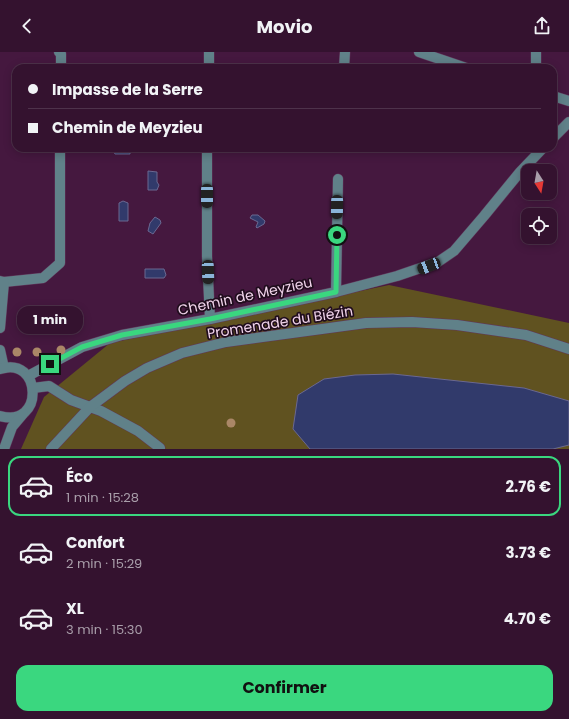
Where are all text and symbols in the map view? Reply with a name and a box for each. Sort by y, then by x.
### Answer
text: Movio [256,14,313,39]
icon: back [16,15,38,37]
icon: share [531,15,553,37]
text: Impasse de la Serre [52,79,203,100]
text: Chemin de Meyzieu [52,117,203,138]
north arrow [521,164,557,200]
map controls [521,164,557,244]
car [201,184,213,208]
car [331,195,343,219]
button: locate [521,208,557,244]
route start [328,226,346,244]
car [416,256,442,276]
car [202,260,214,284]
street label: Chemin de Meyzieu [176,272,314,320]
street label: Promenade du Biézin [206,301,354,343]
callout: 1 min [17,306,83,334]
text: 1 min [33,310,67,329]
route end [41,355,59,373]
text: Éco [66,466,93,487]
icon: car [18,468,54,504]
text: 2.76 € [506,476,551,497]
text: 1 min · 15:28 [66,488,139,507]
text: Confort [66,532,125,553]
icon: car [18,534,54,570]
text: 3.73 € [505,542,551,563]
text: 2 min · 15:29 [66,554,142,573]
text: XL [66,598,84,619]
icon: car [18,600,54,636]
text: 4.70 € [504,608,551,629]
text: 3 min · 15:30 [66,620,143,639]
button: Confirmer [16,665,553,711]

